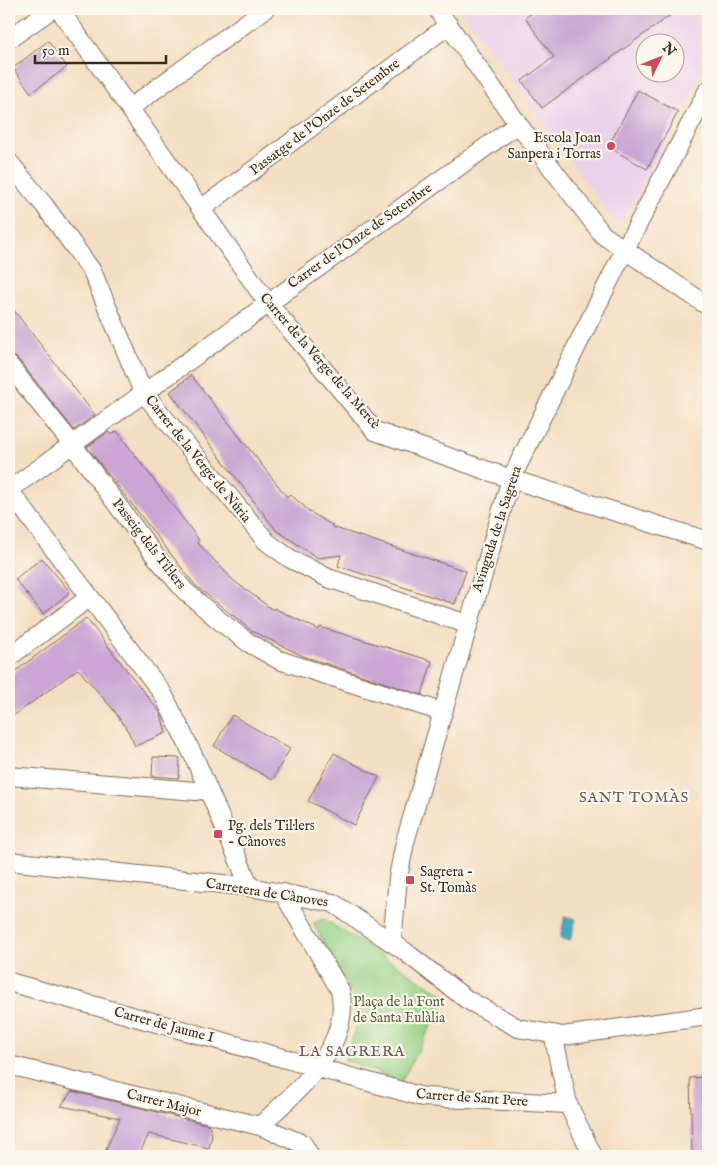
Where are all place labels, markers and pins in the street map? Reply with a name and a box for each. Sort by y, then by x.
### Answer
place label: Escola Joan Sanpera i Torras [508,129,602,163]
marker: Escola Joan Sanpera i Torras [605,140,617,152]
place label: Pg. dels Til·lers - Cànoves [228,817,315,851]
marker: Pg. dels Til·lers - Cànoves [212,828,224,840]
place label: Sagrera - St. Tomàs [420,863,476,897]
marker: Sagrera - St. Tomàs [404,874,416,886]

